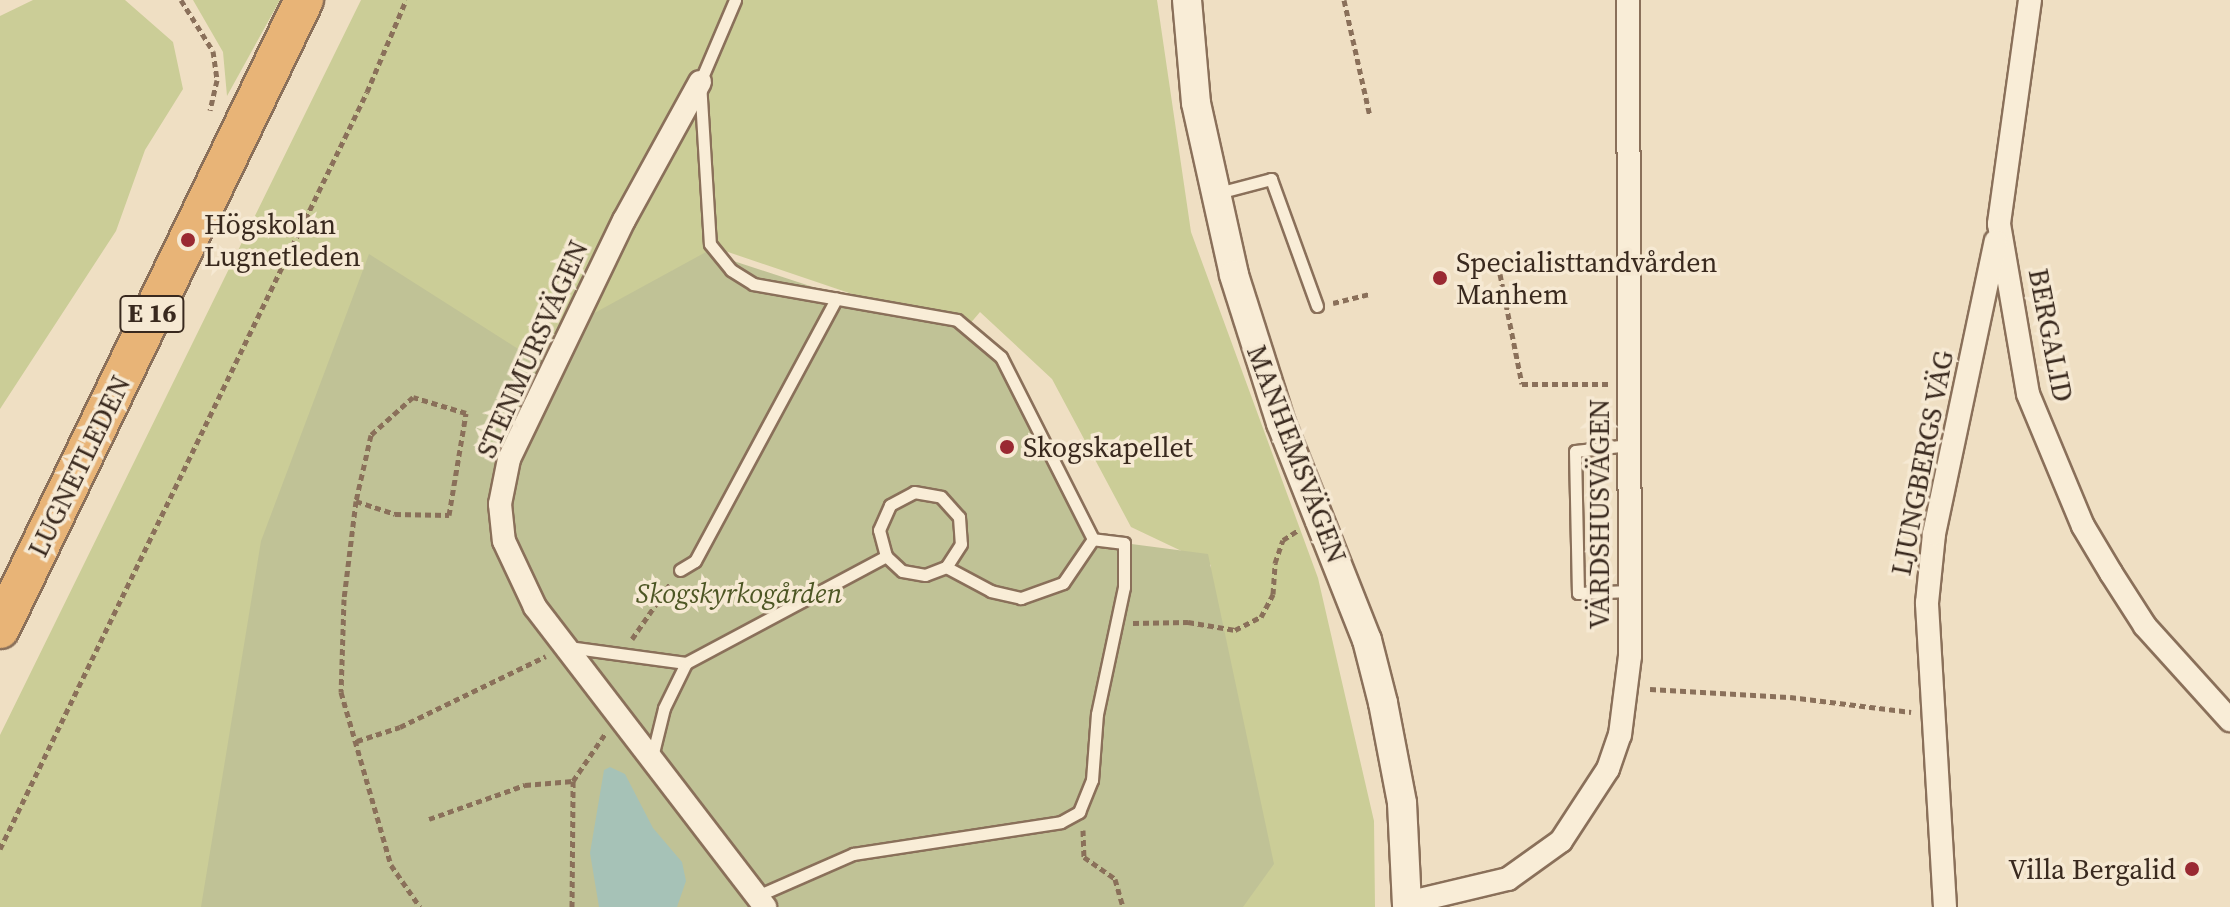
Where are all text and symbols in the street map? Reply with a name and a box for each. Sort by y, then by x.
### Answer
place label: Högskolan Lugnetleden [204,207,361,273]
marker: Högskolan Lugnetleden [179,231,197,249]
street label: STENMURSVÄGEN [469,235,595,463]
place label: Specialisttandvården Manhem [1456,245,1717,311]
street label: BERGALID [2022,266,2080,404]
marker: Specialisttandvården Manhem [1431,269,1449,287]
road number: E 16 [118,292,186,336]
street label: MANHEMSVÄGEN [1240,340,1354,568]
street label: LJUNGBERGS VÄG [1884,347,1960,579]
street label: LUGNETLEDEN [21,370,137,562]
street label: VÄRDSHUSVÄGEN [1582,399,1616,629]
place label: Skogskapellet [1023,430,1193,464]
marker: Skogskapellet [998,438,1016,456]
park label: Skogskyrkogården [636,576,842,610]
place label: Villa Bergalid [2008,852,2176,886]
marker: Villa Bergalid [2183,860,2201,878]

